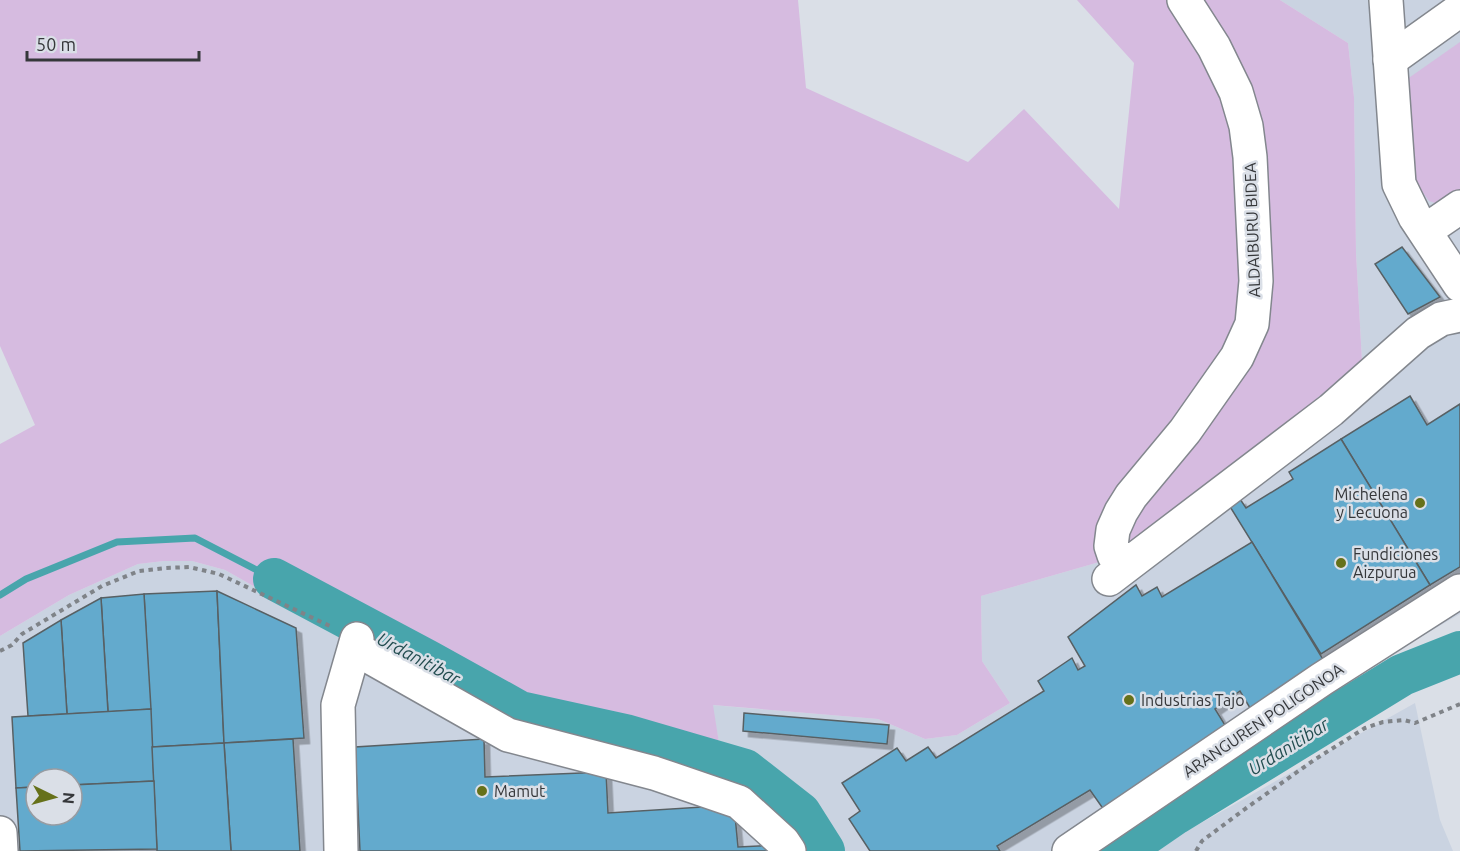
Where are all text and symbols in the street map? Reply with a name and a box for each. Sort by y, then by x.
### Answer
scale bar [27,24,200,62]
text: 50 m [36,34,76,54]
street label: ALDAIBURU BIDEA [1241,162,1263,298]
place label: Michelena y Lecuona [1334,485,1408,521]
marker: Michelena y Lecuona [1413,496,1427,510]
place label: Fundiciones Aizpurua [1353,545,1438,581]
marker: Fundiciones Aizpurua [1334,556,1348,570]
water label: Urdanitibar [374,628,465,689]
street label: ARANGUREN POLIGONOA [1179,659,1347,780]
place label: Industrias Tajo [1141,691,1245,709]
marker: Industrias Tajo [1122,693,1136,707]
water label: Urdanitibar [1244,713,1333,779]
north arrow [24,767,84,827]
place label: Mamut [494,782,546,800]
marker: Mamut [475,784,489,798]
text: N [59,792,78,805]

